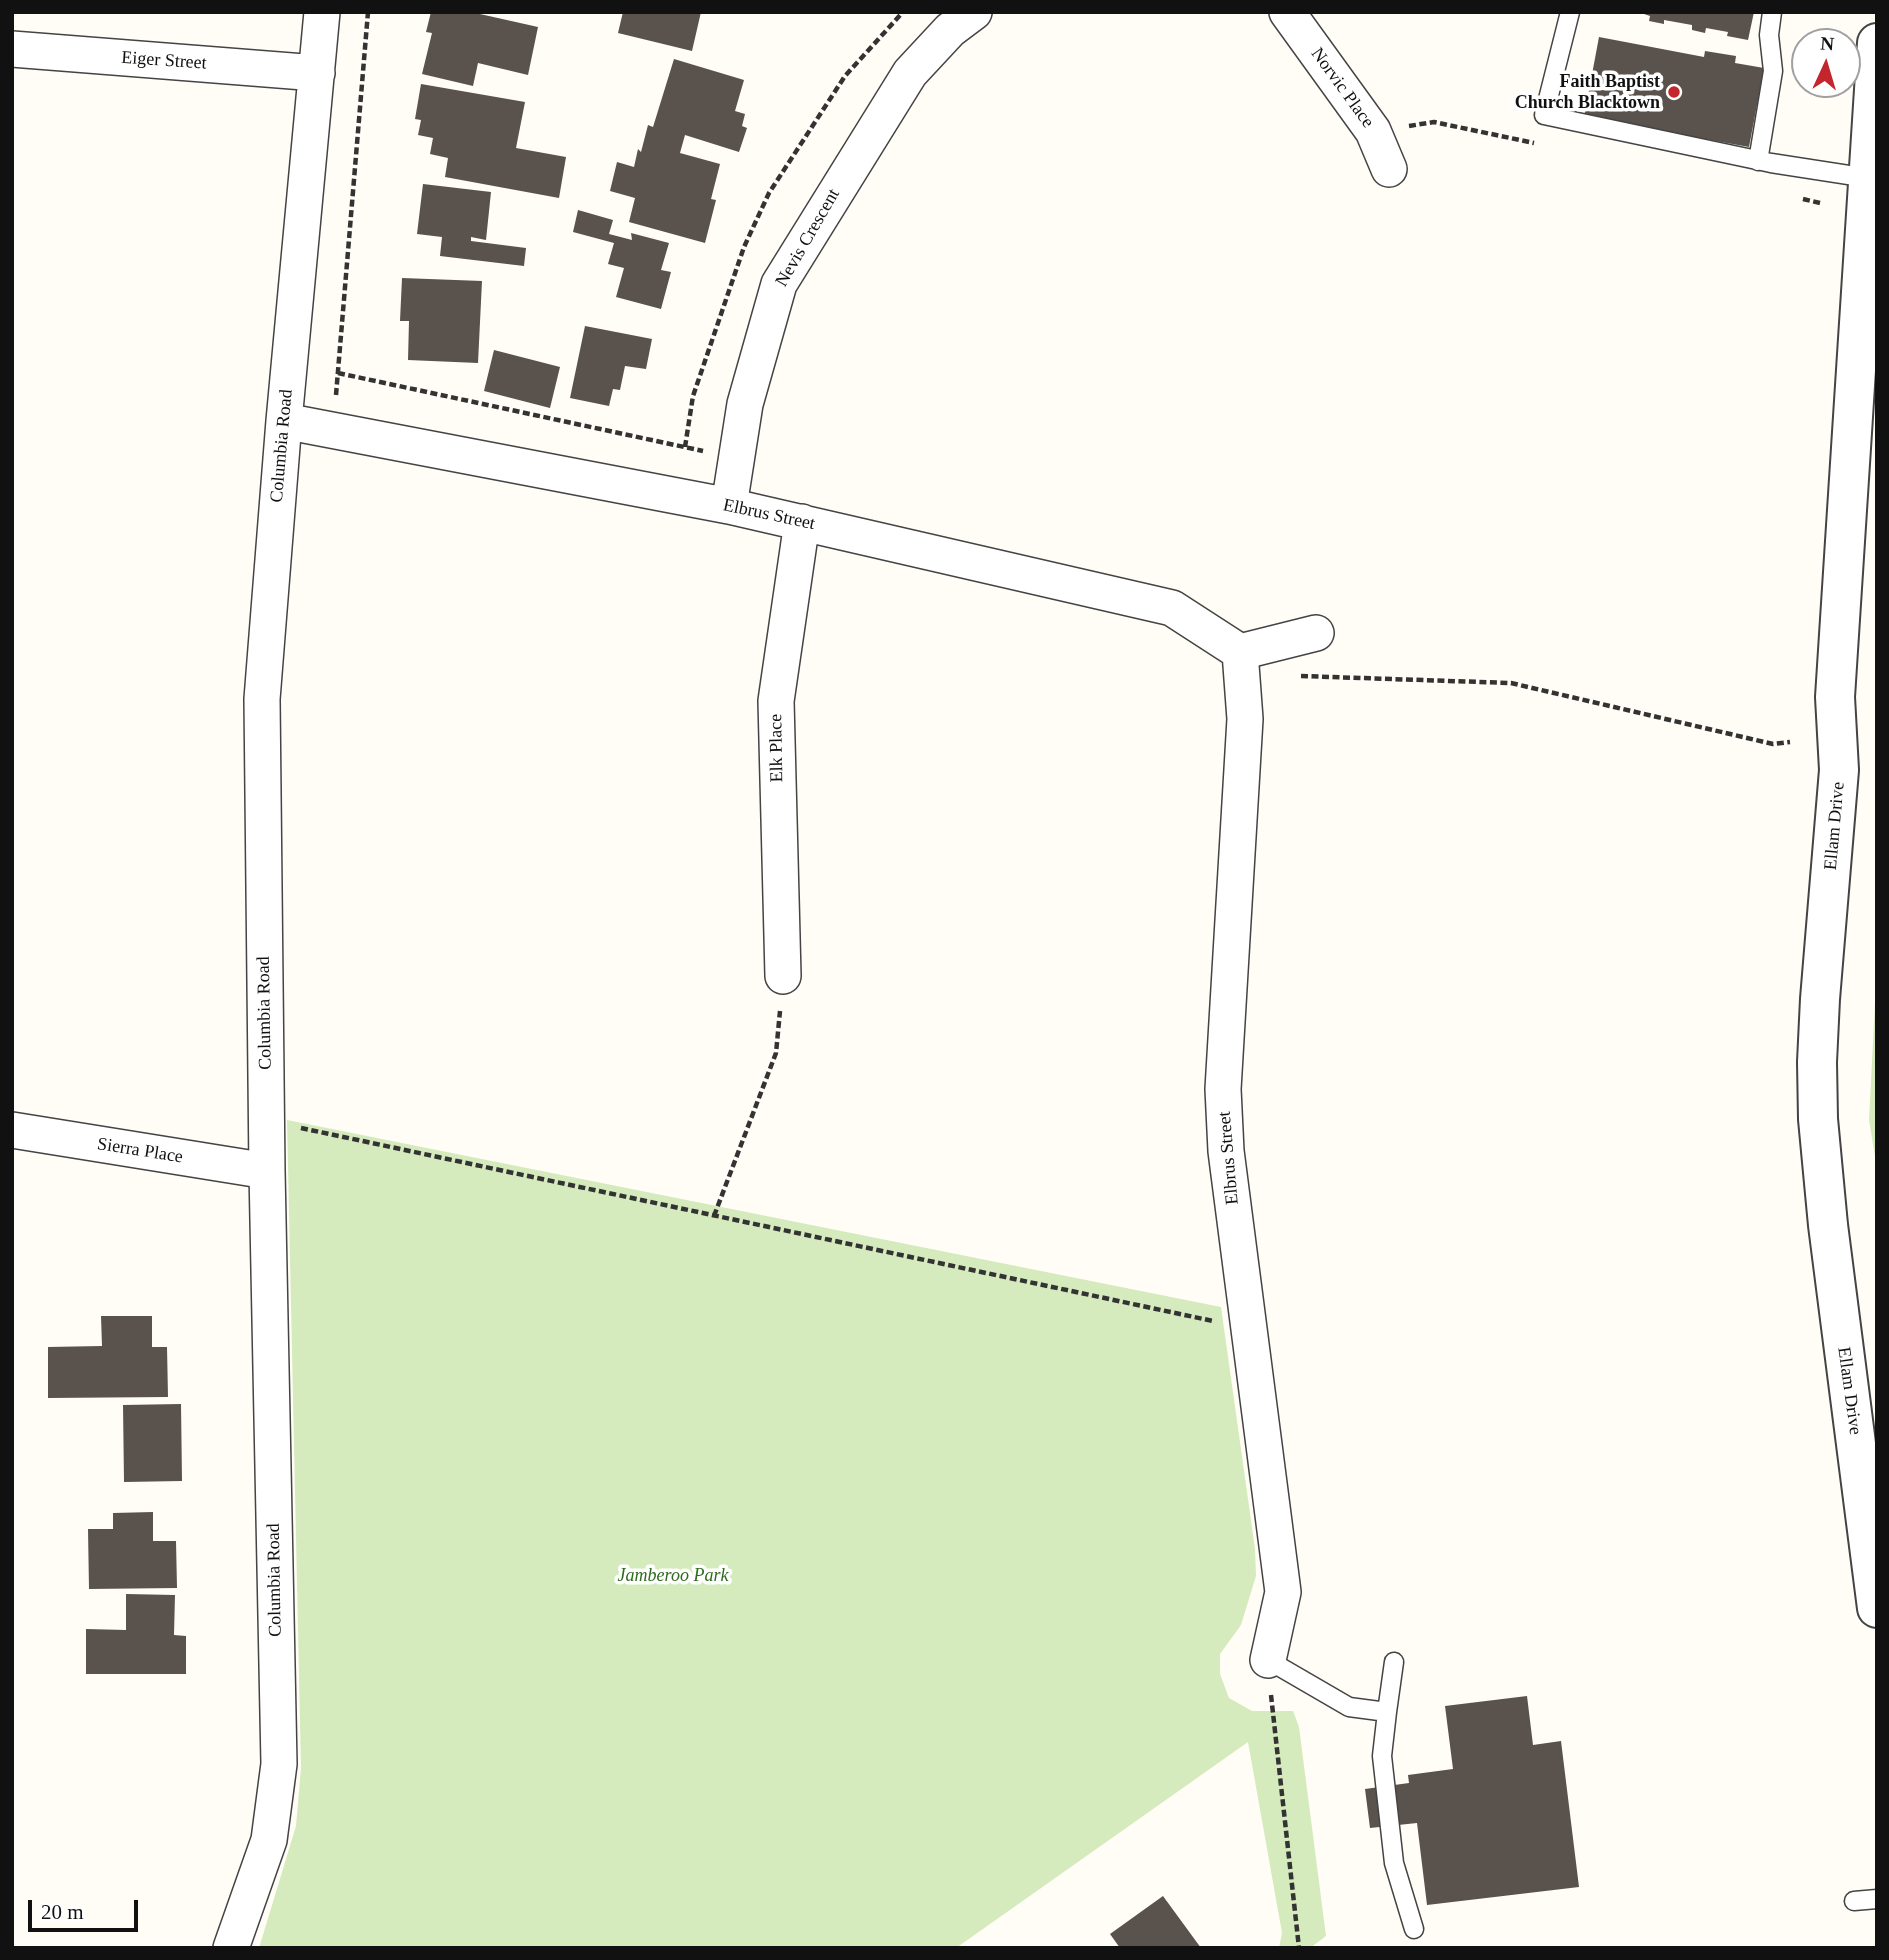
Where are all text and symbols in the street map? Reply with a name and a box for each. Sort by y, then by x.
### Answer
north arrow [1791,28,1861,98]
text: N [1820,33,1835,55]
street label: Norvic Place [1306,44,1378,132]
street label: Eiger Street [121,47,207,75]
place label: Faith Baptist Church Blacktown [1515,71,1660,114]
marker: Faith Baptist Church Blacktown [1666,84,1682,100]
street label: Nevis Crescent [771,185,845,291]
street label: Columbia Road [266,389,298,503]
street label: Elbrus Street [721,495,817,535]
street label: Elk Place [766,714,788,782]
street label: Ellam Drive [1820,781,1850,871]
street label: Columbia Road [253,956,277,1070]
street label: Elbrus Street [1214,1110,1244,1206]
street label: Sierra Place [96,1134,184,1168]
street label: Ellam Drive [1832,1346,1866,1436]
street label: Columbia Road [263,1523,287,1637]
park label: Jamberoo Park [618,1565,728,1587]
scale bar [32,1886,142,1930]
text: 20 m [41,1900,84,1924]

